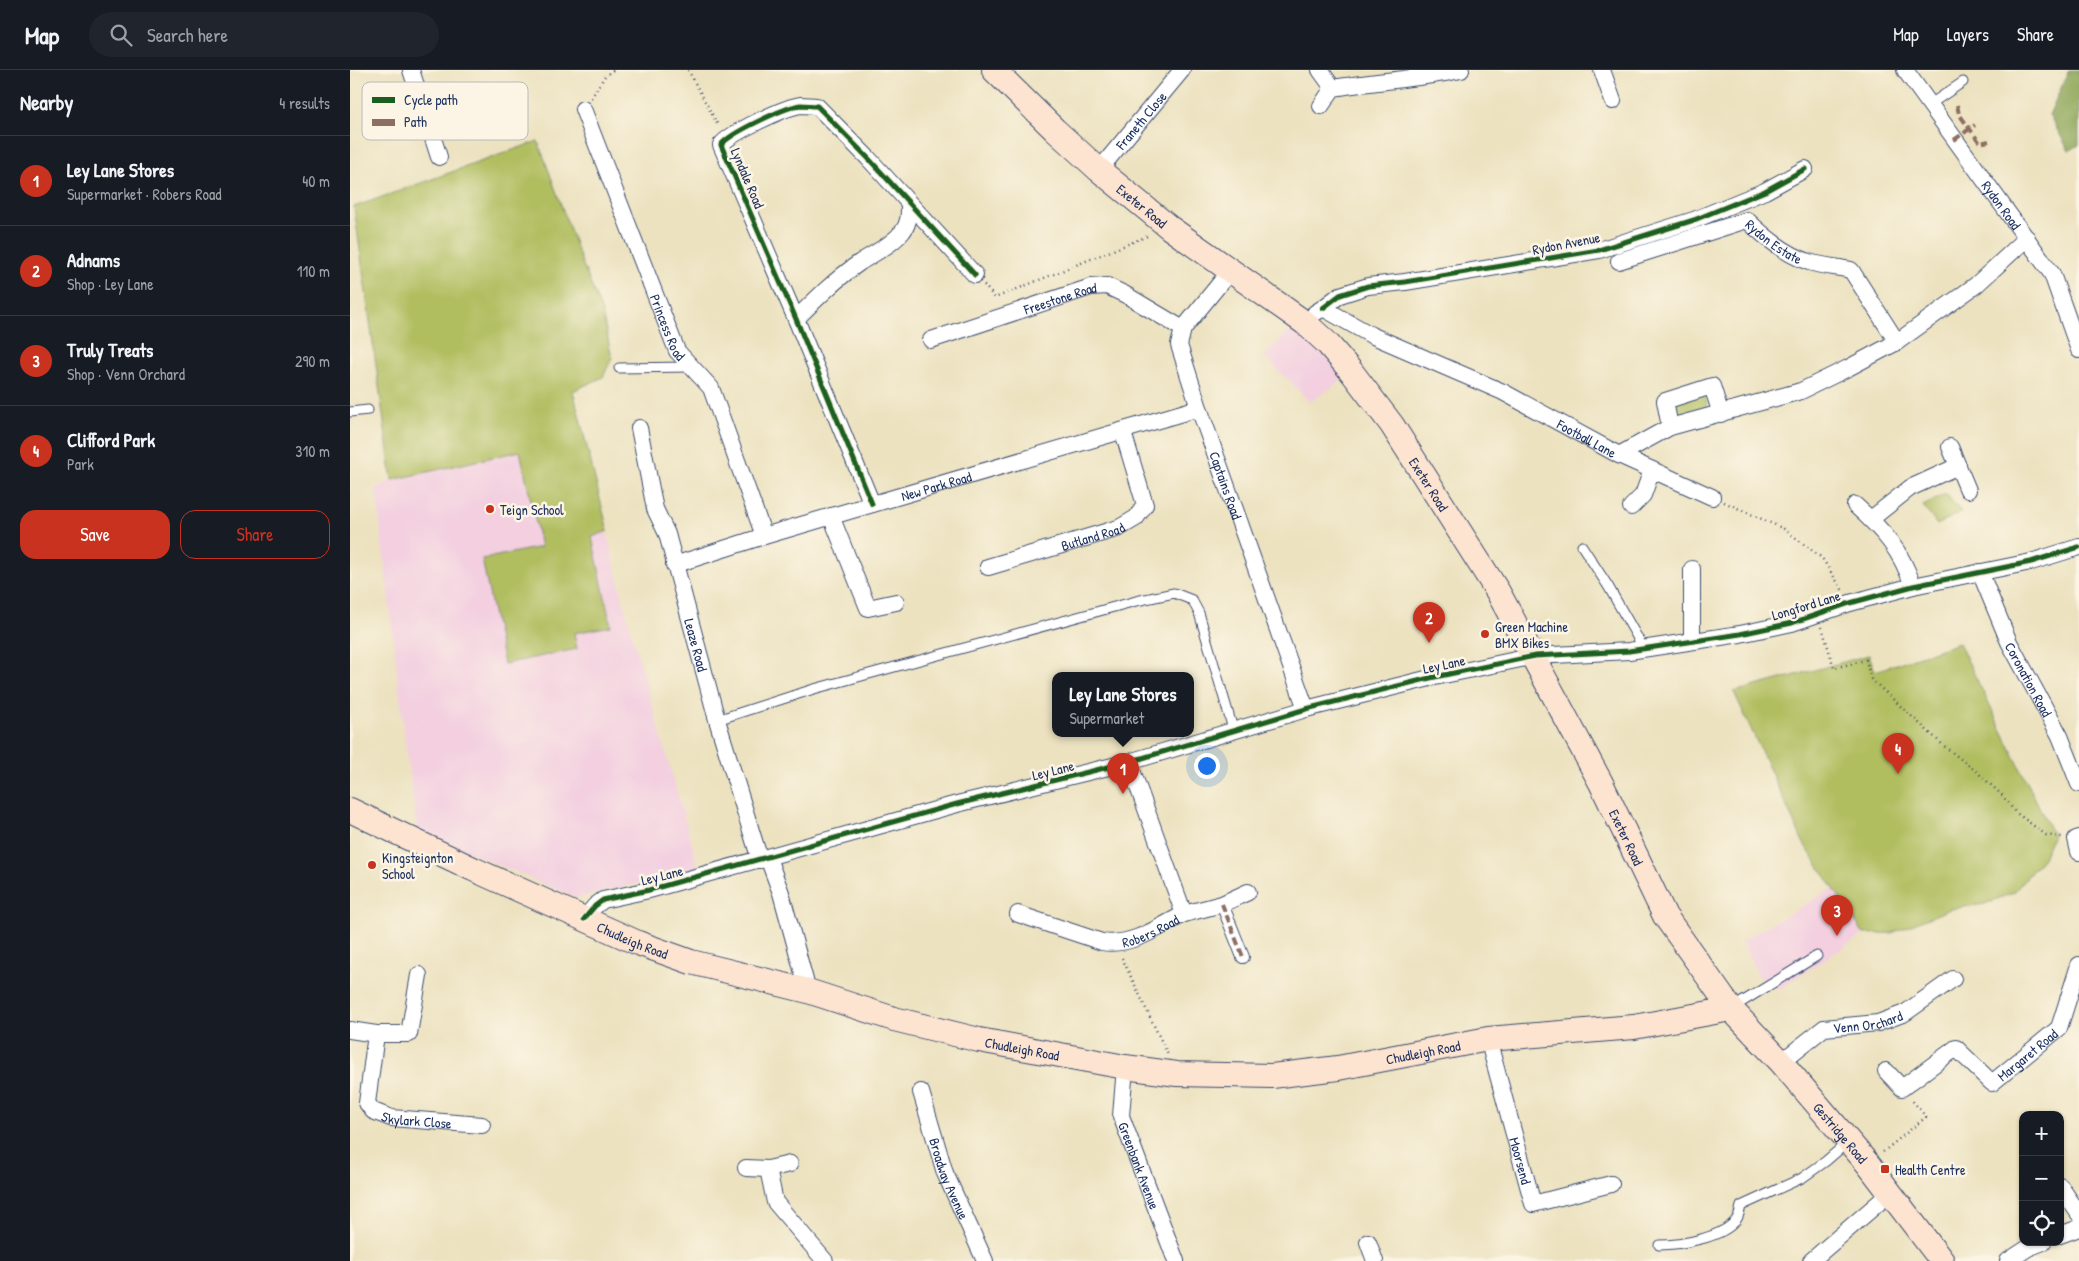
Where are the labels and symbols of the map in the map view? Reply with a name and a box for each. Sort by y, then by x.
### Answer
legend [362,82,528,140]
street label: Franeth Close [1110,87,1170,154]
text: Cycle path [404,90,458,110]
text: Path [404,112,427,131]
street label: Lyndale Road [726,145,769,212]
street label: Rydon Road [1978,176,2026,233]
street label: Exeter Road [1113,179,1172,232]
street label: Rydon Estate [1742,214,1806,268]
street label: Rydon Avenue [1531,227,1602,260]
street label: Freestone Road [1020,277,1097,318]
street label: Princess Road [646,291,691,365]
street label: Football Lane [1553,413,1620,462]
street label: Captains Road [1206,449,1247,522]
street label: Exeter Road [1405,453,1454,515]
street label: New Park Road [899,466,974,505]
place label: Teign School [500,500,564,520]
marker: Teign School [484,503,496,515]
street label: Butland Road [1059,517,1128,554]
street label: Longford Lane [1769,585,1843,625]
pin: 2 [1413,602,1445,643]
street label: Leaze Road [681,616,713,674]
place label: Green Machine BMX Bikes [1495,617,1568,652]
marker: Green Machine BMX Bikes [1479,628,1491,640]
street label: Coronation Road [2001,638,2057,720]
street label: Ley Lane [1421,650,1467,679]
pin: 4 [1882,733,1914,774]
pin: 1 [1107,753,1139,794]
your location [1194,753,1220,779]
street label: Ley Lane [1030,756,1077,785]
street label: Exeter Road [1605,806,1649,869]
place label: Kingsteignton School [382,848,453,883]
marker: Kingsteignton School [366,859,378,871]
street label: Ley Lane [639,861,686,890]
pin: 3 [1821,895,1853,936]
street label: Robers Road [1120,909,1182,951]
street label: Chudleigh Road [594,916,671,963]
street label: Venn Orchard [1832,1005,1905,1037]
street label: Margaret Road [1993,1023,2062,1085]
street label: Chudleigh Road [983,1032,1062,1064]
street label: Chudleigh Road [1384,1035,1462,1068]
street label: Gestridge Road [1810,1098,1873,1167]
street label: Skylark Close [379,1106,453,1132]
street label: Greenbank Avenue [1115,1119,1165,1212]
street label: Broadway Avenue [926,1135,974,1222]
street label: Moorsend [1506,1135,1537,1187]
place label: Health Centre [1895,1160,1966,1179]
marker: Health Centre [1879,1163,1891,1175]

